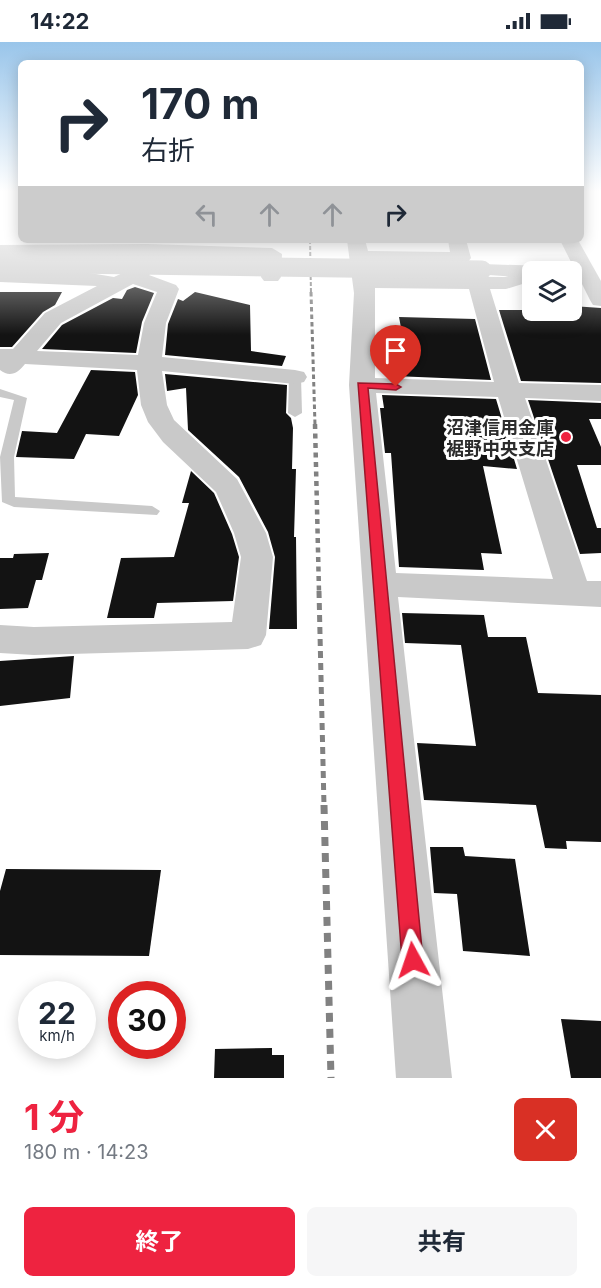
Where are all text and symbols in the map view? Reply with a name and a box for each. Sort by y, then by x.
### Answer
text: 14:22 [30,8,89,34]
text: 170 m [141,78,259,129]
icon: right [42,84,120,162]
text: 右折 [141,134,195,167]
icon: left [190,198,223,231]
icon: ahead [253,198,286,231]
icon: ahead [316,198,349,231]
icon: right [379,198,412,231]
map controls [522,261,582,321]
button: layers [522,261,582,321]
pin [370,325,421,387]
icon: arrive [379,334,412,367]
place label: 沼津信用金庫 裾野中央支店 [446,417,554,459]
marker: 沼津信用金庫 裾野中央支店 [559,430,573,444]
position arrow [381,928,445,992]
speed limit sign: 30 [108,981,186,1059]
text: 22 [38,995,76,1031]
text: km/h [39,1026,75,1045]
text: 1 分 [24,1095,84,1139]
button: close [514,1098,577,1161]
text: 180 m · 14:23 [24,1140,149,1164]
button: 終了 [24,1207,295,1276]
button: 共有 [307,1207,577,1276]

